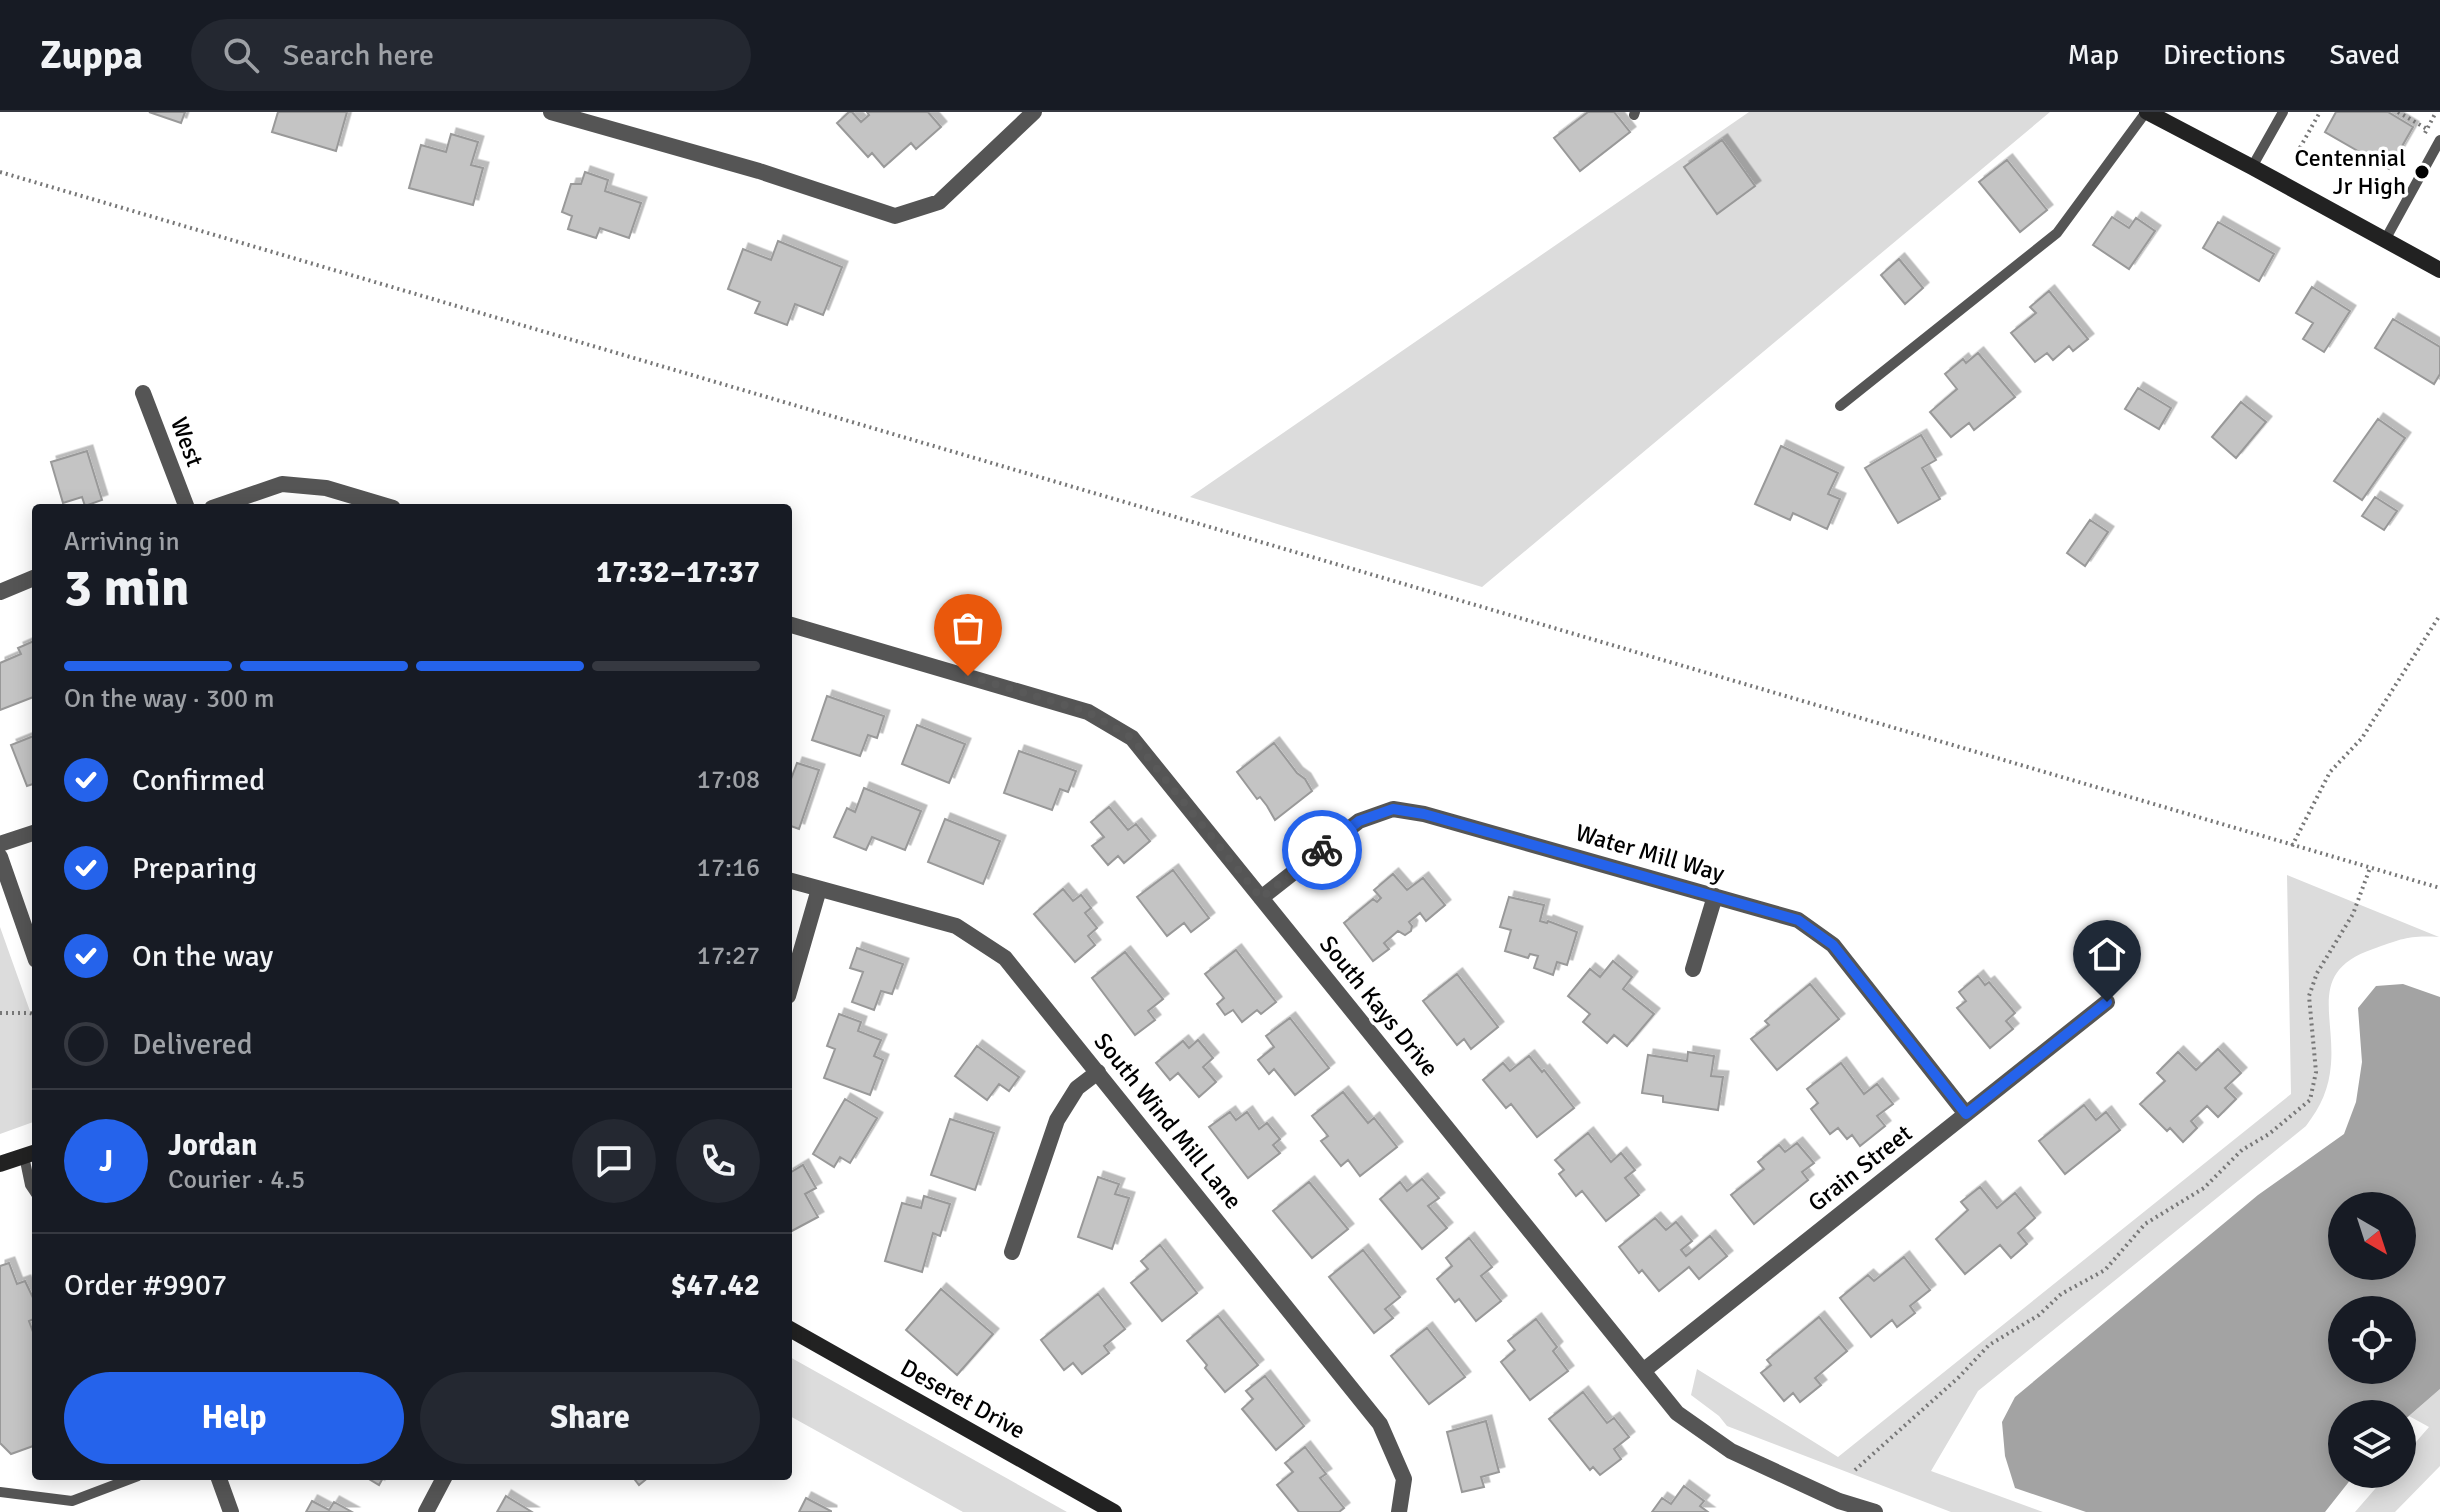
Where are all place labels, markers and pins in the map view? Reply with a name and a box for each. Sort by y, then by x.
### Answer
place label: Centennial Jr High [2294,143,2406,201]
marker: Centennial Jr High [2413,163,2431,181]
pin [934,594,1002,676]
pin [2073,920,2141,1002]

